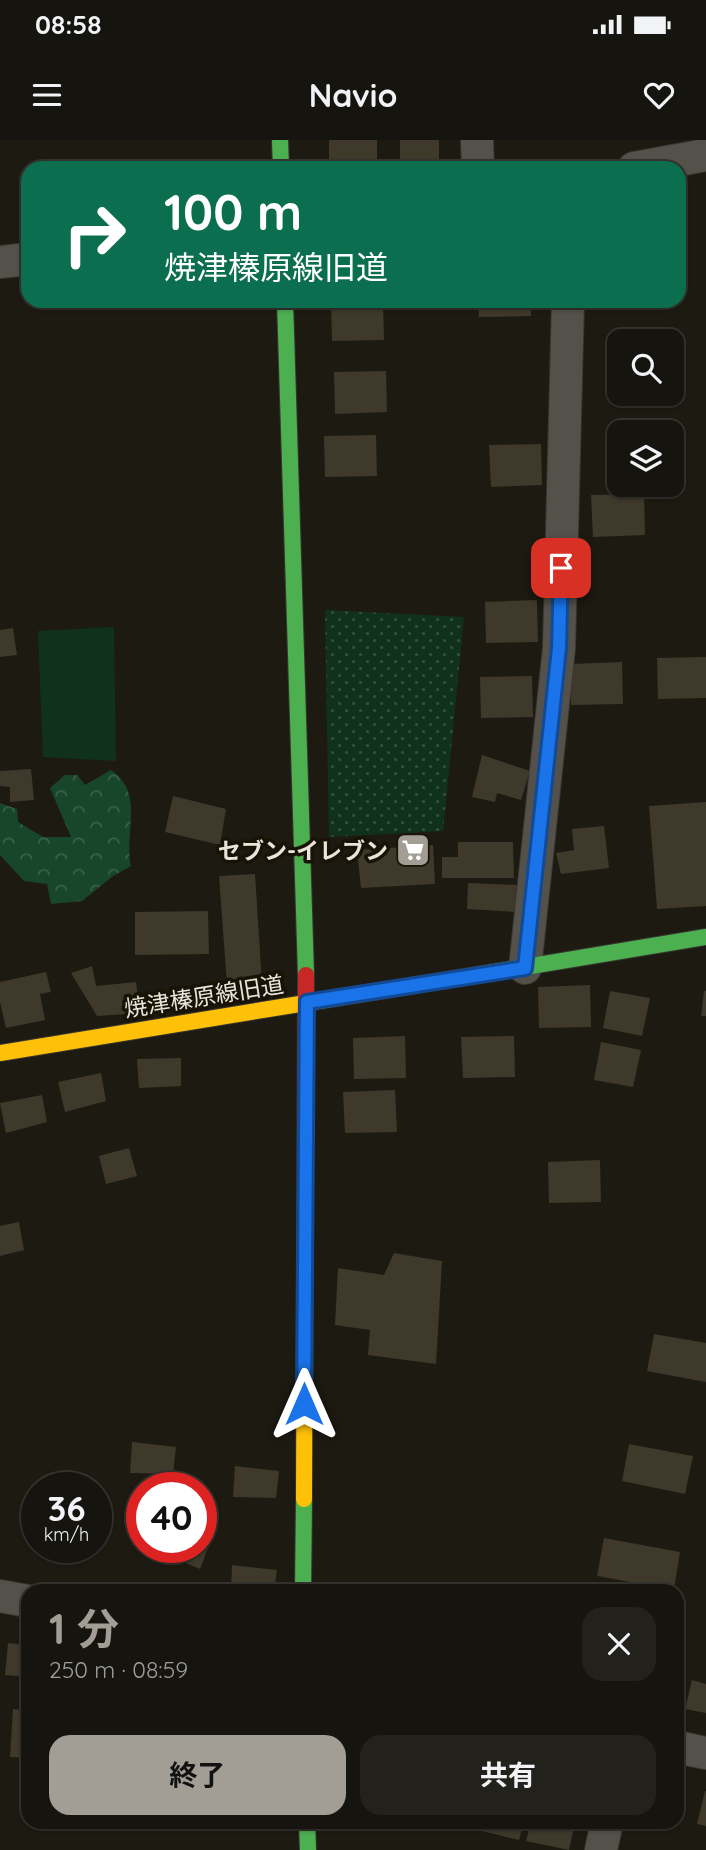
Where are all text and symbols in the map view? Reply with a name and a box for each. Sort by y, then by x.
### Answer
text: 08:58 [35,8,102,41]
text: Navio [309,75,397,115]
icon: menu [28,76,66,114]
icon: heart [640,76,678,114]
text: 100 m [164,181,302,242]
icon: right [49,189,140,280]
text: 焼津榛原線旧道 [164,247,388,287]
map controls [607,329,684,497]
button: search [607,329,684,406]
button: layers [607,420,684,497]
pin [531,538,591,598]
icon: arrive [542,549,580,587]
supermarket icon: セブン-イレブン [394,831,432,869]
place label: セブン-イレブン [218,836,388,865]
street label: 焼津榛原線旧道 [122,969,286,1023]
position arrow [267,1367,341,1441]
speed limit sign: 40 [126,1472,217,1563]
text: 36 [47,1486,86,1530]
text: km/h [44,1523,89,1546]
text: 1 分 [49,1602,119,1655]
button: close [582,1607,656,1681]
text: 250 m · 08:59 [49,1655,188,1684]
button: 終了 [49,1735,346,1815]
button: 共有 [360,1735,656,1815]

